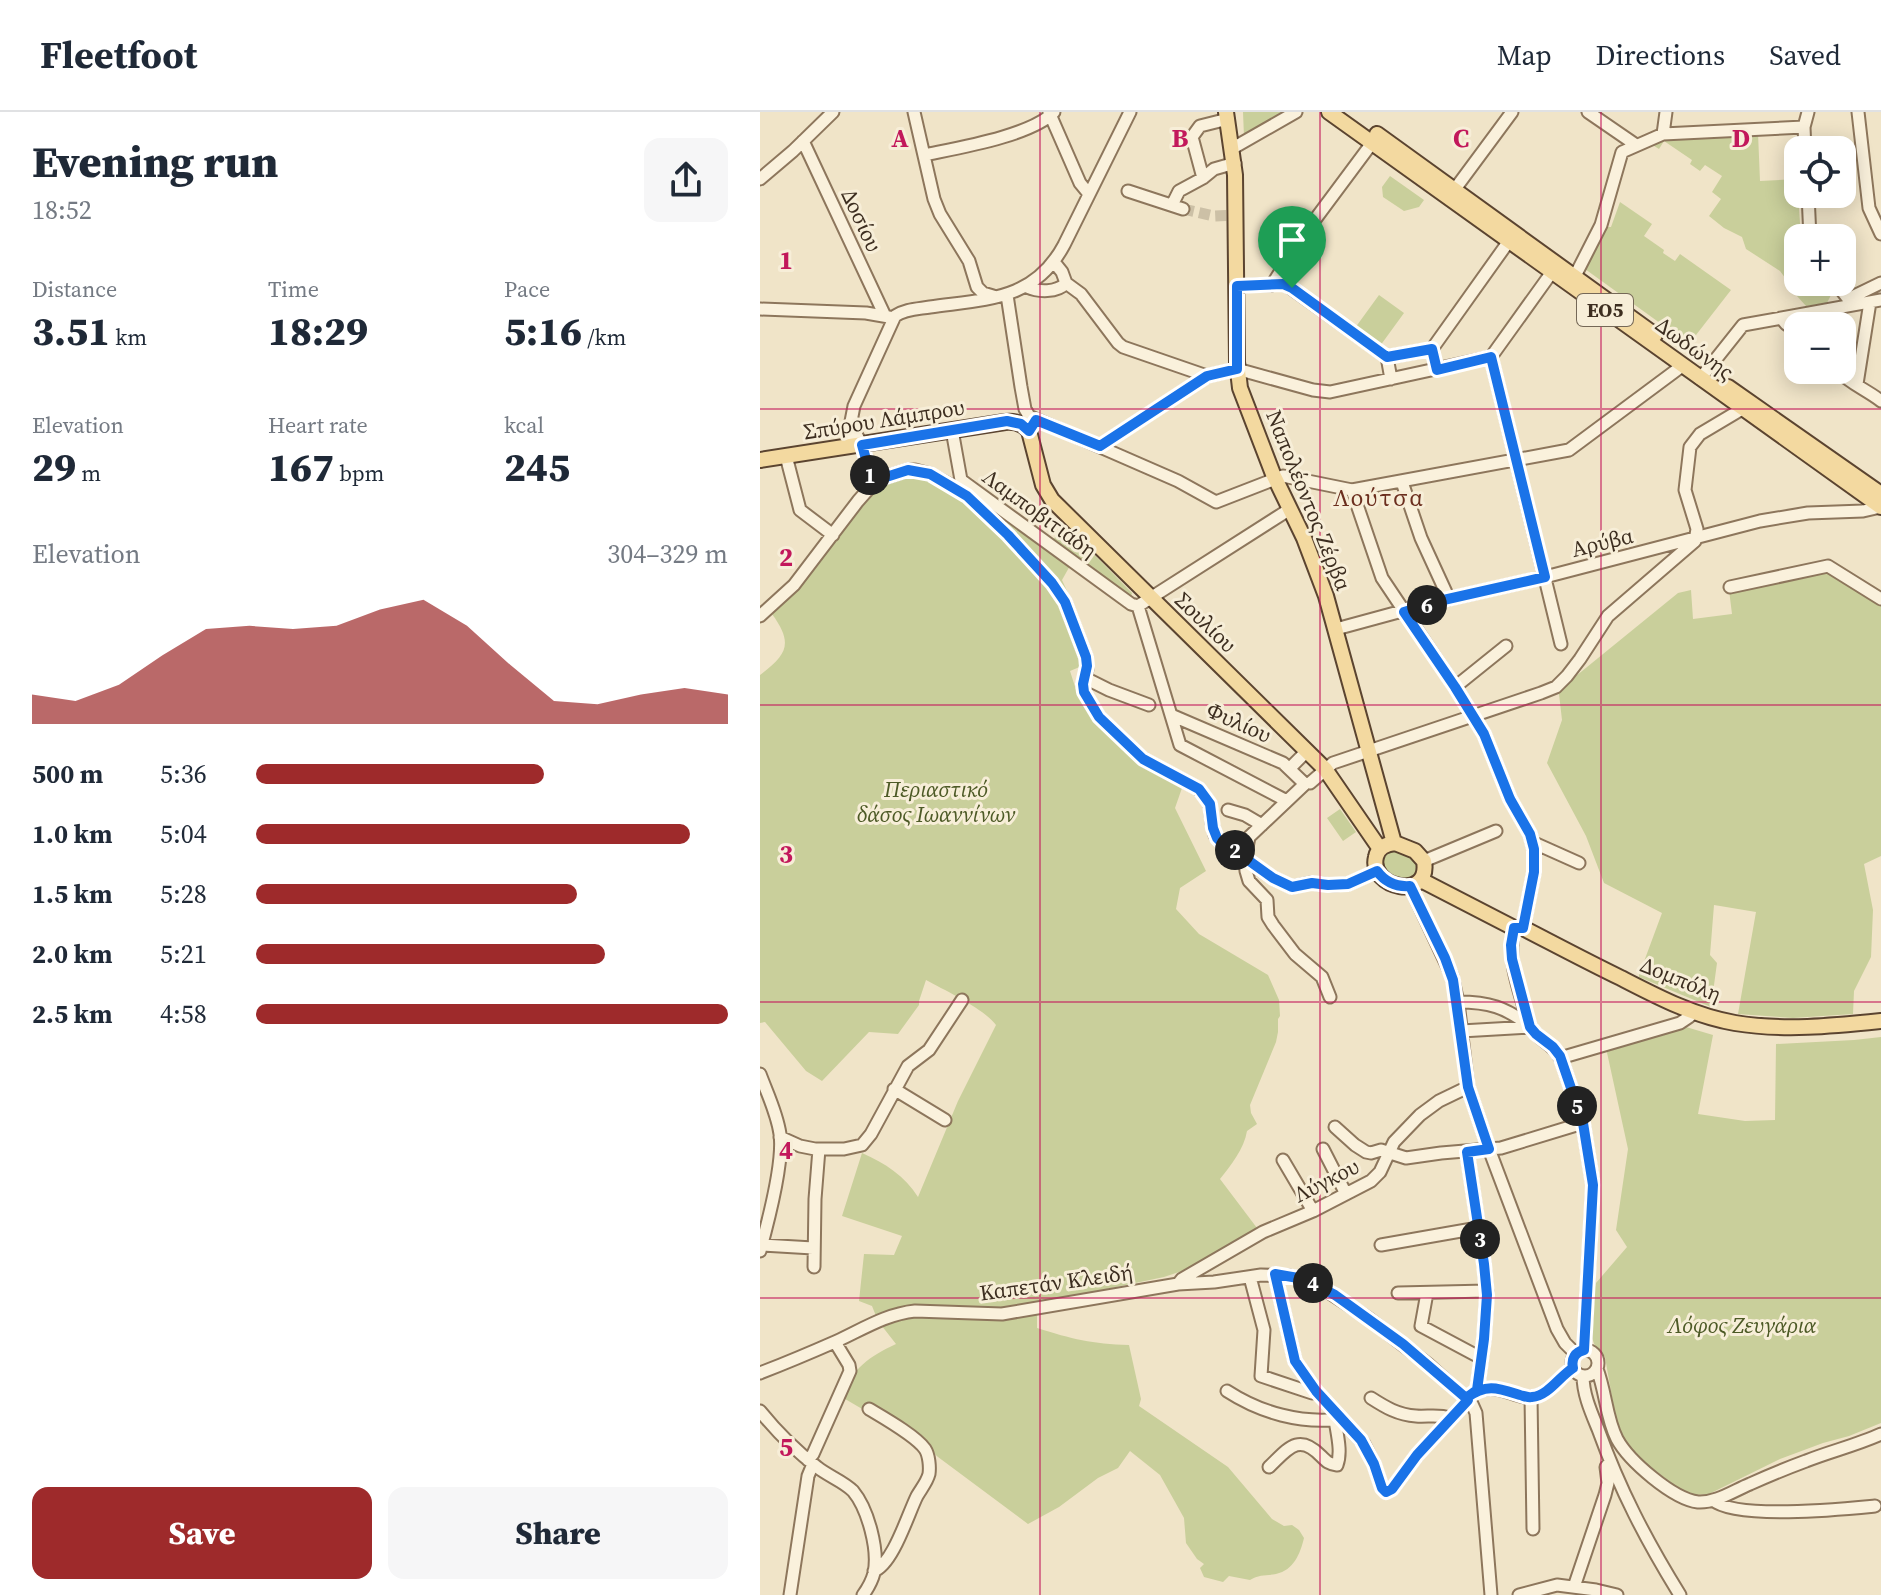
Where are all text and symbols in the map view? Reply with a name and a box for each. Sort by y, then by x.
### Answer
text: Fleetfoot [40,29,197,81]
text: Map [1497,36,1552,74]
text: Directions [1596,36,1725,74]
text: Saved [1769,36,1841,74]
text: A [891,120,909,156]
text: B [1172,120,1189,156]
text: C [1453,120,1469,156]
text: D [1732,120,1750,156]
text: Evening run [32,131,278,192]
map controls [1784,136,1856,384]
button: locate [1784,136,1856,208]
button: share [644,138,728,222]
street label: Δοσίου [834,184,890,256]
text: 18:52 [32,192,92,228]
pin [1258,206,1326,288]
icon: arrive [1270,218,1314,262]
button: + [1784,224,1856,296]
text: 1 [779,242,793,278]
text: Distance [32,274,117,304]
text: Time [268,274,319,304]
text: Pace [504,274,550,304]
road number: ΕΟ5 [1577,294,1633,326]
text: 3.51 [32,304,110,358]
text: 18:29 [268,304,368,358]
text: 5:16 [504,304,582,358]
street label: Δωδώνης [1650,309,1740,387]
button: − [1784,312,1856,384]
text: km [110,322,147,352]
text: /km [582,322,626,352]
street label: Σπύρου Λάμπρου [801,391,967,447]
street label: Ναπολέοντος Ζέρβα [1259,405,1359,595]
text: Elevation [32,410,124,440]
text: Heart rate [268,410,368,440]
text: kcal [504,410,544,440]
text: 29 [32,440,76,494]
text: 167 [268,440,334,494]
text: 245 [504,440,570,494]
pin: 1 [850,455,890,495]
text: m [76,458,101,488]
text: bpm [334,458,384,488]
text: 1 [864,460,876,490]
street label: Λαμποβιτιάδη [977,461,1103,565]
district label: Λούτσα [1333,481,1425,514]
street label: Αρύβα [1568,520,1636,564]
text: Elevation [32,536,141,572]
text: 304–329 m [607,536,728,572]
text: 2 [779,539,793,575]
street label: Σουλίου [1169,585,1243,659]
pin: 6 [1407,585,1447,625]
text: 6 [1421,590,1433,620]
street label: Φυλίου [1202,695,1276,749]
text: 500 m [32,756,103,792]
text: 5:36 [160,756,207,792]
park label: Περιαστικό δάσος Ιωαννίνων [857,774,1016,829]
text: 1.0 km [32,816,113,852]
text: 5:04 [160,816,207,852]
pin: 2 [1215,830,1255,870]
text: 2 [1229,835,1241,865]
text: 3 [779,836,793,872]
text: 1.5 km [32,876,113,912]
text: 5:28 [160,876,207,912]
text: 2.0 km [32,936,113,972]
text: 5:21 [160,936,207,972]
street label: Δομπόλη [1636,949,1726,1009]
text: 2.5 km [32,996,113,1032]
text: 4:58 [160,996,207,1032]
pin: 5 [1557,1086,1597,1126]
text: 5 [1571,1091,1583,1121]
text: 4 [779,1132,793,1168]
street label: Λύγκου [1288,1151,1364,1209]
pin: 3 [1460,1219,1500,1259]
text: 3 [1474,1224,1486,1254]
street label: Καπετάν Κλειδή [978,1256,1134,1308]
pin: 4 [1293,1263,1333,1303]
text: 4 [1307,1268,1319,1298]
park label: Λόφος Ζευγάρια [1666,1310,1817,1340]
text: 5 [779,1429,793,1465]
button: Save [32,1487,372,1579]
button: Share [388,1487,728,1579]

